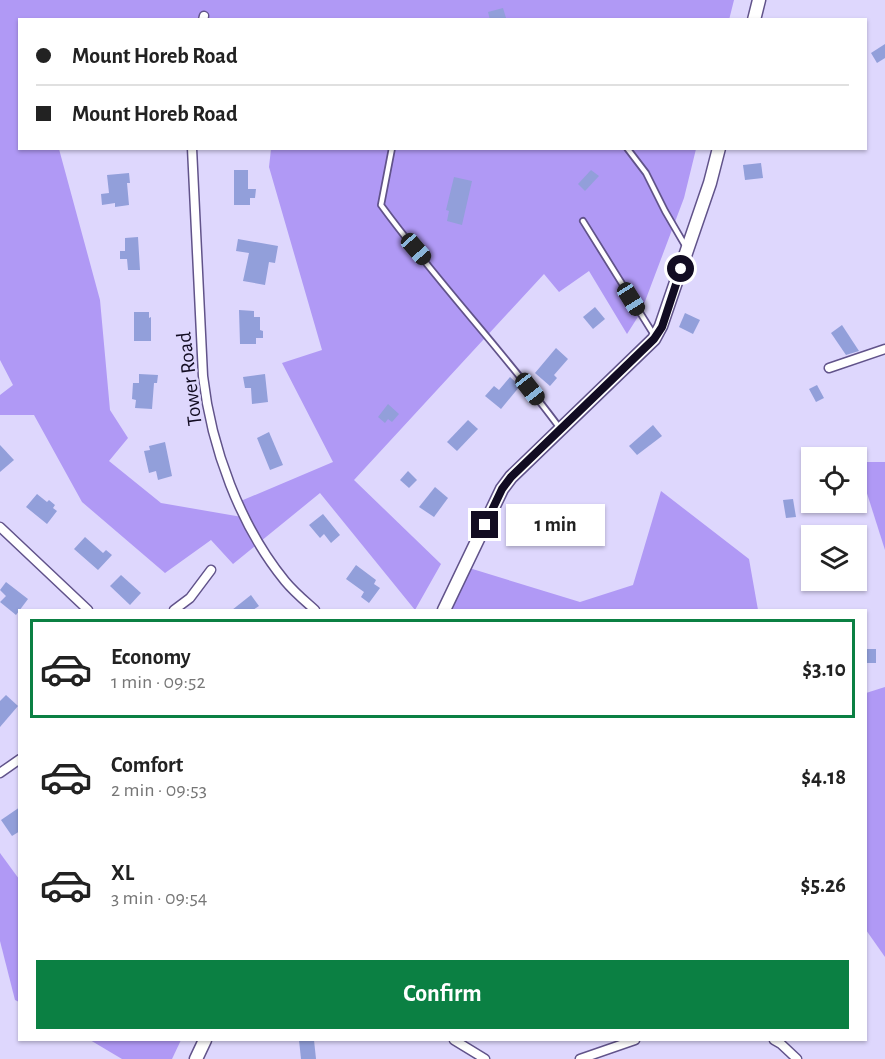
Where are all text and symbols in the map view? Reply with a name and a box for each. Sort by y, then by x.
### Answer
text: Mount Horeb Road [72,45,237,67]
text: Mount Horeb Road [72,103,237,125]
car [397,230,435,268]
route start [667,255,694,282]
car [614,279,648,319]
street label: Tower Road [173,331,206,427]
car [512,369,548,409]
map controls [801,447,867,591]
button: locate [801,447,867,513]
callout: 1 min [506,504,605,546]
route end [471,511,498,538]
text: 1 min [534,515,577,535]
button: layers [801,525,867,591]
icon: car [39,642,93,696]
text: Economy [111,646,191,668]
text: $3.10 [802,658,846,680]
text: 1 min · 09:52 [111,672,206,692]
icon: car [39,750,93,804]
text: Comfort [111,754,183,776]
text: $4.18 [801,766,846,788]
text: 2 min · 09:53 [111,780,207,800]
icon: car [39,858,93,912]
text: XL [111,862,134,884]
text: $5.26 [801,874,846,896]
text: 3 min · 09:54 [111,888,207,908]
button: Confirm [36,960,849,1029]

